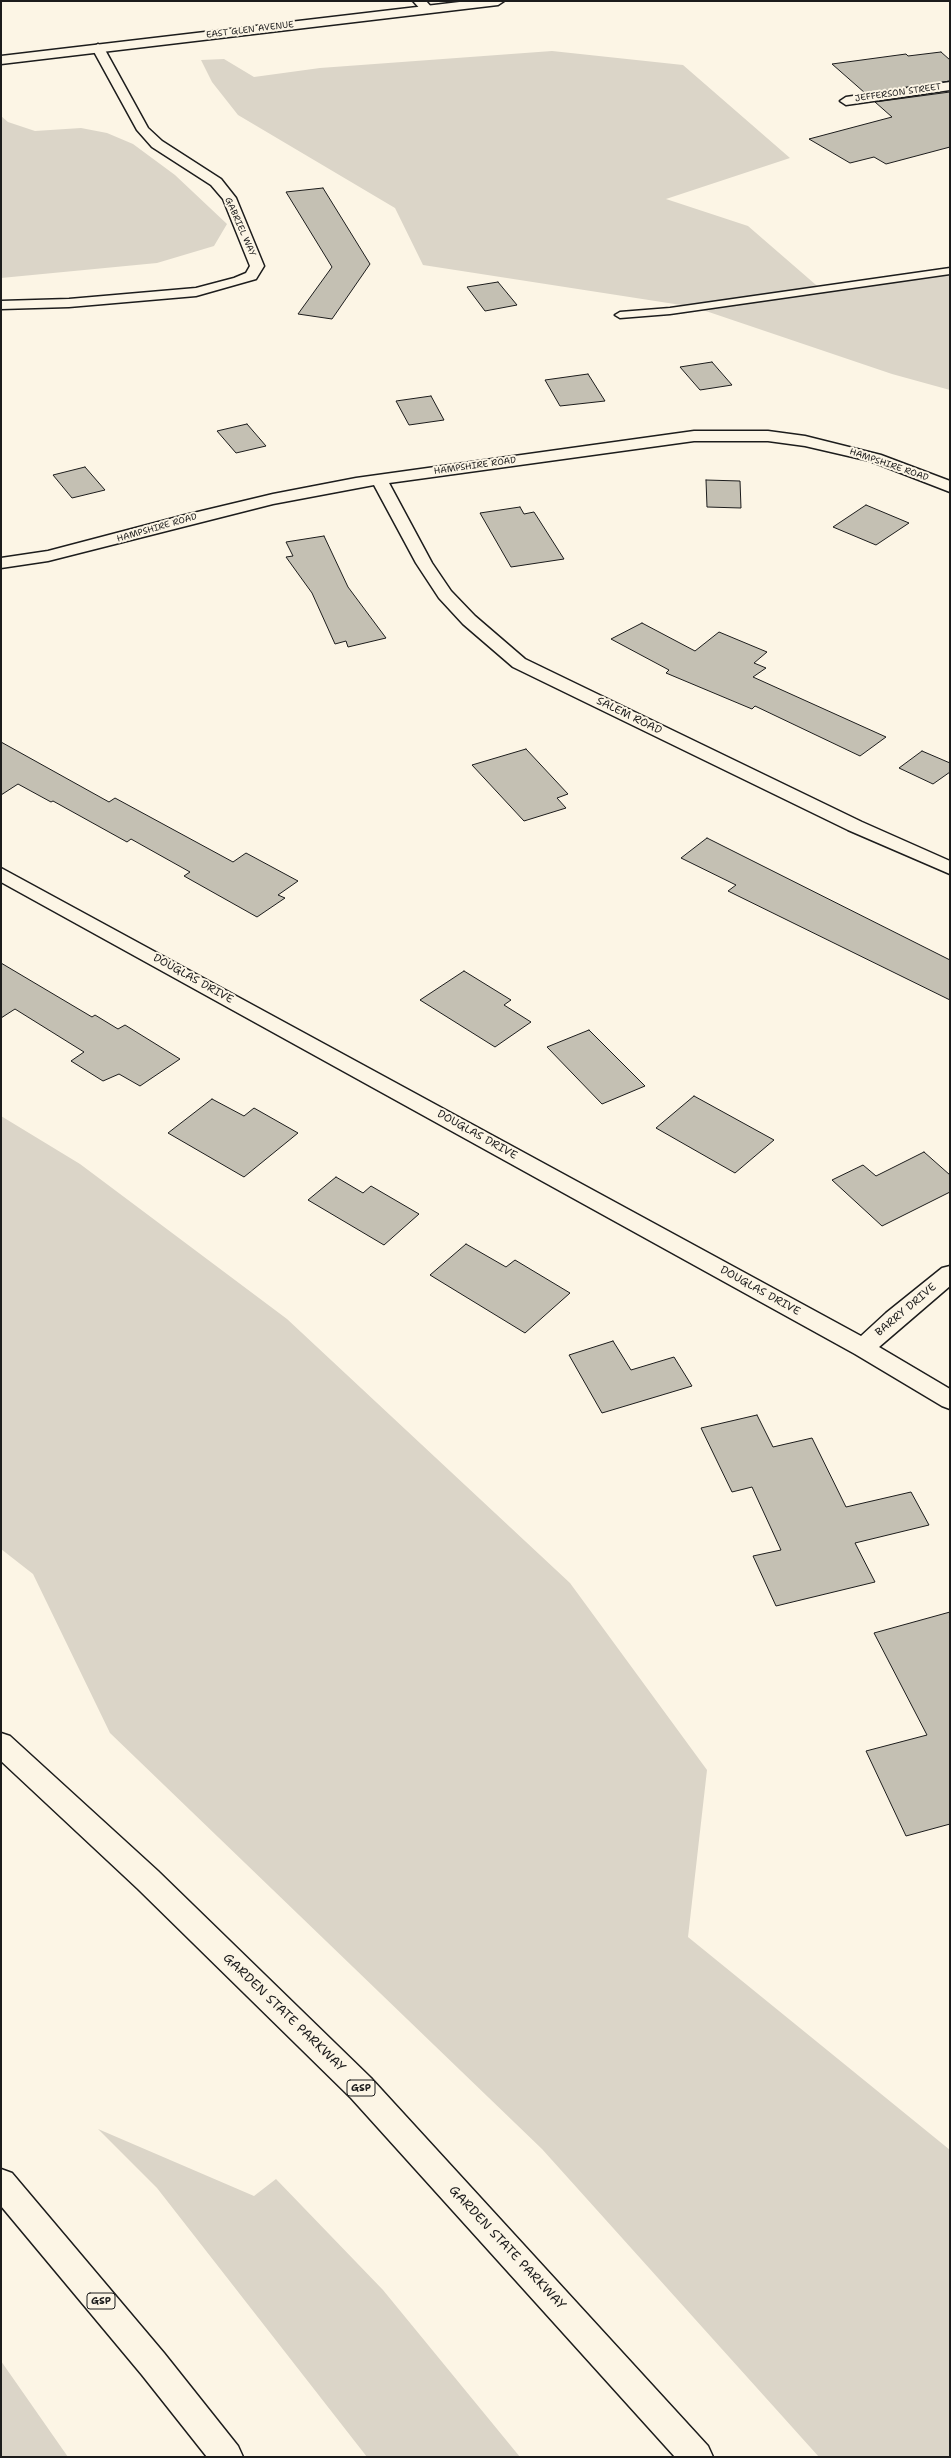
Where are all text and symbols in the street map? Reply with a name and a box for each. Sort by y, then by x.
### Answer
street label: EAST GLEN AVENUE [205,19,295,41]
street label: JEFFERSON STREET [854,82,942,104]
street label: GABRIEL WAY [222,196,258,258]
street label: HAMPSHIRE ROAD [848,446,930,484]
street label: HAMPSHIRE ROAD [433,455,517,477]
street label: HAMPSHIRE ROAD [116,511,198,545]
street label: SALEM ROAD [594,694,664,738]
street label: DOUGLAS DRIVE [151,951,235,1007]
street label: DOUGLAS DRIVE [435,1107,519,1163]
street label: DOUGLAS DRIVE [718,1263,802,1319]
street label: BARRY DRIVE [873,1281,939,1339]
street label: GARDEN STATE PARKWAY [220,1950,348,2076]
road number: GSP [347,2080,375,2096]
street label: GARDEN STATE PARKWAY [445,2183,569,2313]
road number: GSP [87,2293,115,2309]

